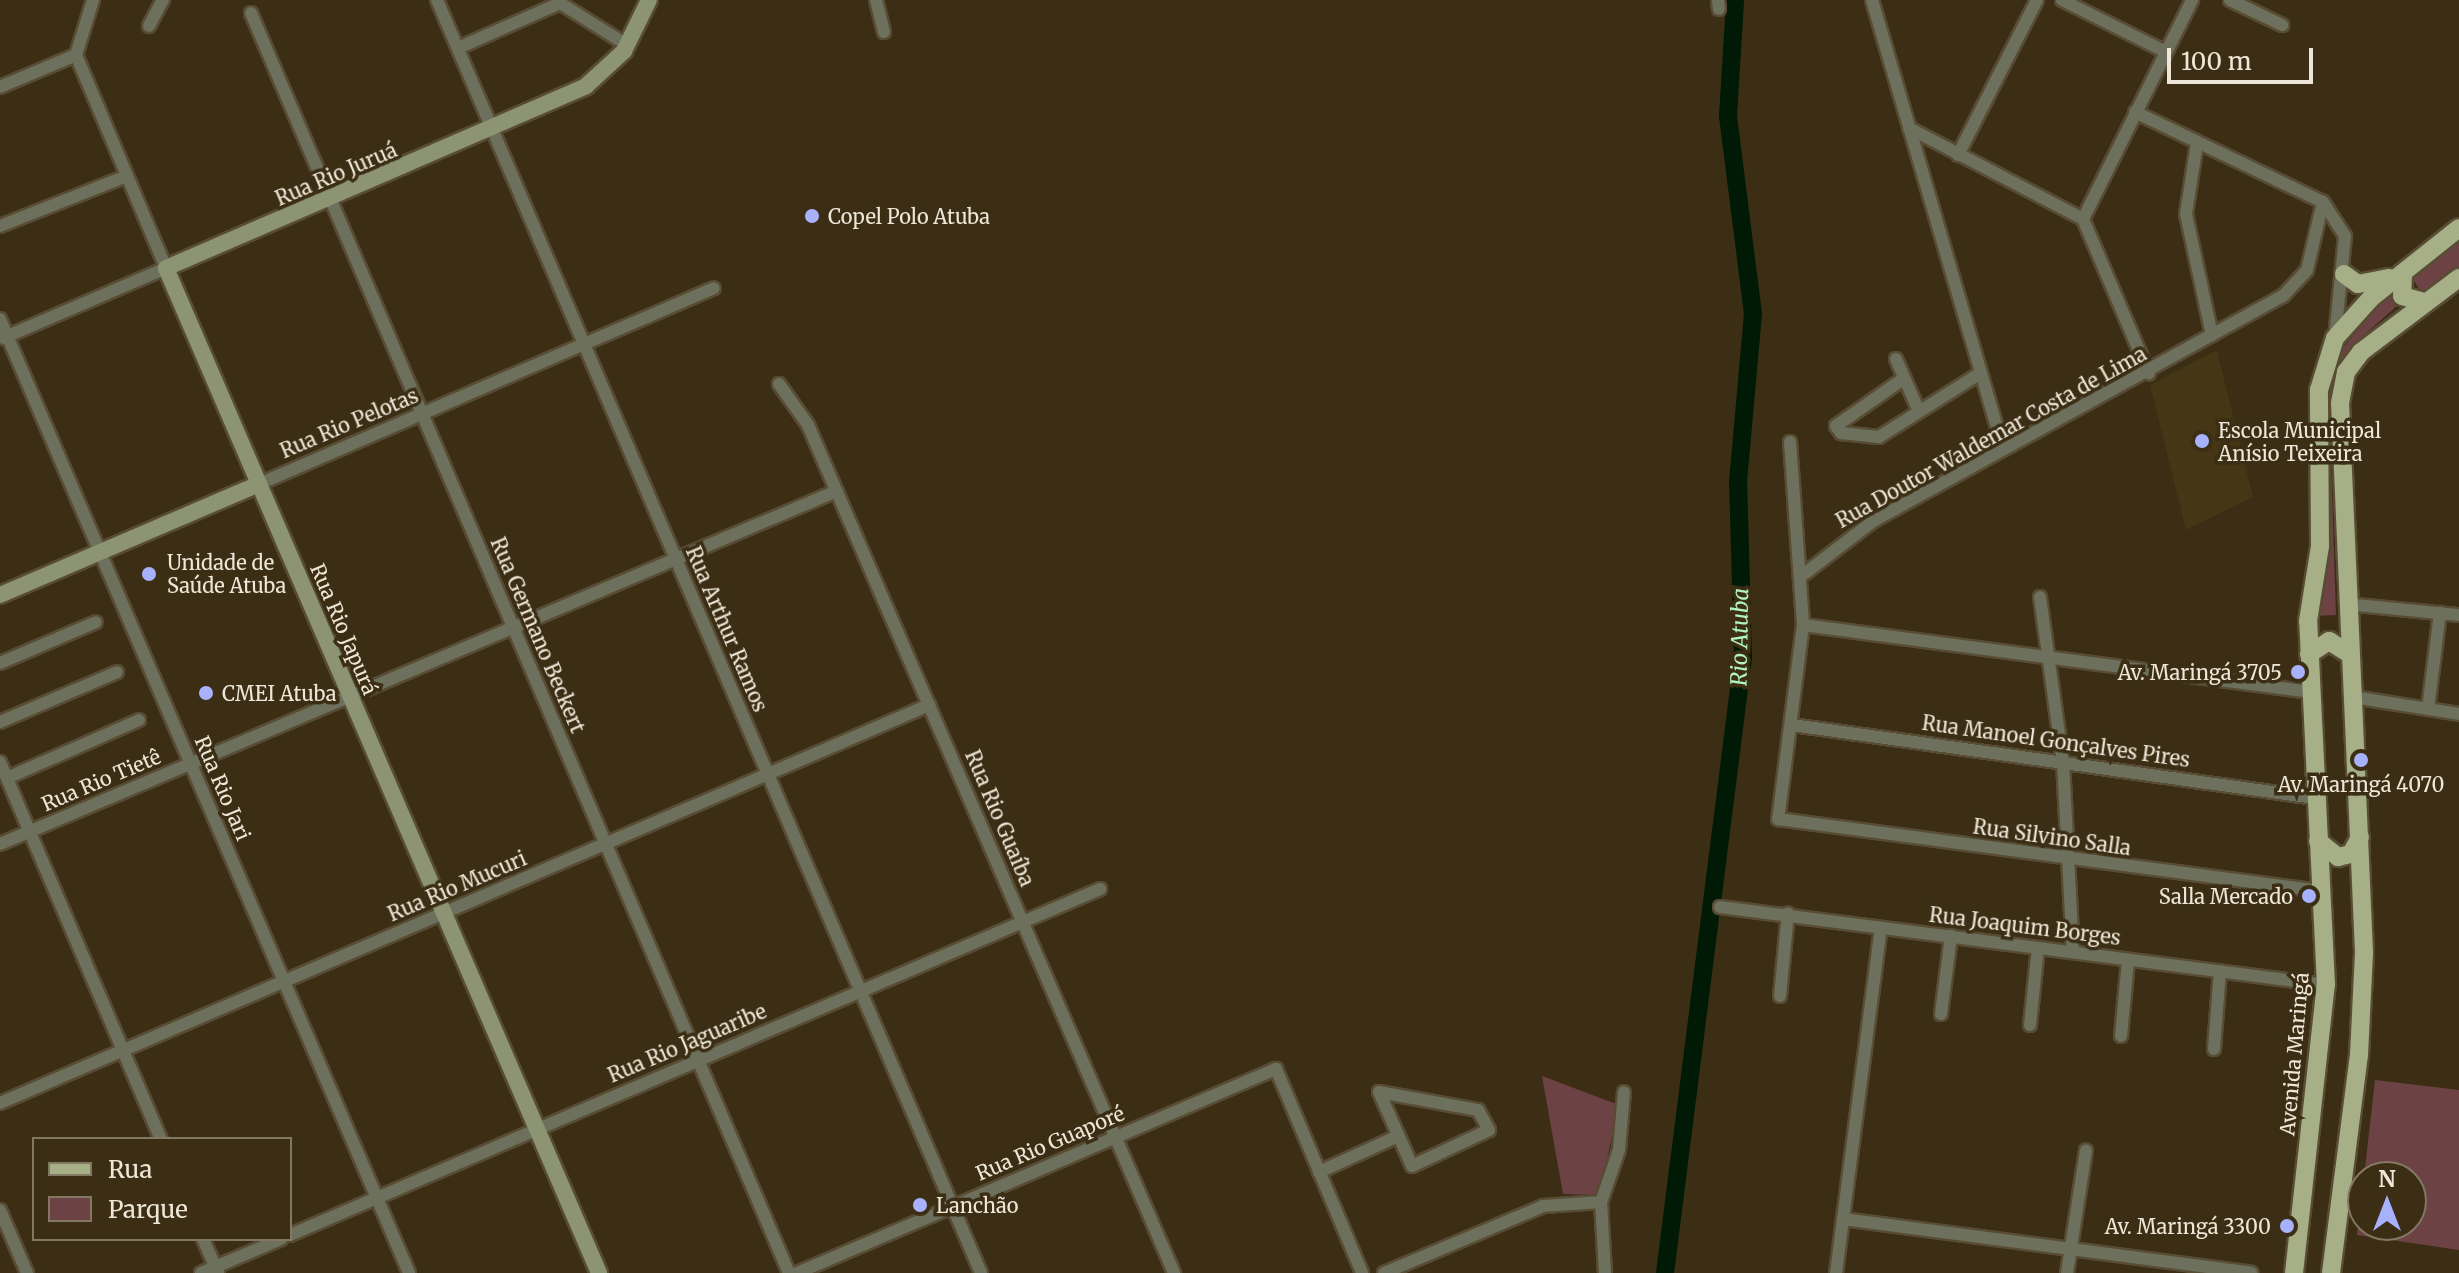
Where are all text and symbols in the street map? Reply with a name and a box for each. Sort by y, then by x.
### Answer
scale bar [2171,32,2317,82]
text: 100 m [2181,46,2251,77]
street label: Rua Rio Juruá [272,138,400,210]
place label: Copel Polo Atuba [828,204,990,228]
marker: Copel Polo Atuba [803,207,821,225]
street label: Rua Doutor Waldemar Costa de Lima [1832,341,2150,533]
street label: Rua Rio Pelotas [276,383,422,463]
place label: Escola Municipal Anísio Teixeira [2218,418,2381,465]
marker: Escola Municipal Anísio Teixeira [2193,432,2211,450]
street label: Rua Germano Beckert [486,534,590,736]
street label: Rua Arthur Ramos [681,543,773,715]
place label: Unidade de Saúde Atuba [167,550,286,597]
street label: Rua Rio Japurá [306,560,382,698]
marker: Unidade de Saúde Atuba [138,563,160,585]
water label: Rio Atuba [1726,588,1754,686]
place label: Av. Maringá 3705 [2118,660,2282,684]
marker: Av. Maringá 3705 [2289,663,2307,681]
place label: CMEI Atuba [222,681,336,705]
marker: CMEI Atuba [197,684,215,702]
street label: Rua Manoel Gonçalves Pires [1921,710,2191,772]
street label: Rua Rio Jari [190,732,256,844]
street label: Rua Rio Tietê [38,744,164,816]
street label: Rua Rio Guaíba [960,746,1040,890]
marker: Av. Maringá 4070 [2352,751,2370,769]
place label: Av. Maringá 4070 [2278,772,2444,796]
street label: Rua Silvino Salla [1971,814,2133,860]
street label: Rua Rio Mucuri [384,846,530,926]
place label: Salla Mercado [2159,884,2293,908]
marker: Salla Mercado [2300,887,2318,905]
street label: Rua Joaquim Borges [1928,902,2122,950]
street label: Avenida Maringá [2275,971,2313,1137]
street label: Rua Rio Jaguaribe [604,999,770,1087]
street label: Rua Rio Guaporé [972,1101,1128,1185]
legend [32,1137,292,1241]
text: Rua [108,1154,152,1185]
north arrow [2347,1161,2427,1241]
text: N [2378,1165,2396,1193]
place label: Lanchão [936,1193,1018,1217]
text: Parque [108,1194,188,1225]
marker: Lanchão [911,1196,929,1214]
place label: Av. Maringá 3300 [2105,1214,2271,1238]
marker: Av. Maringá 3300 [2278,1217,2296,1235]

